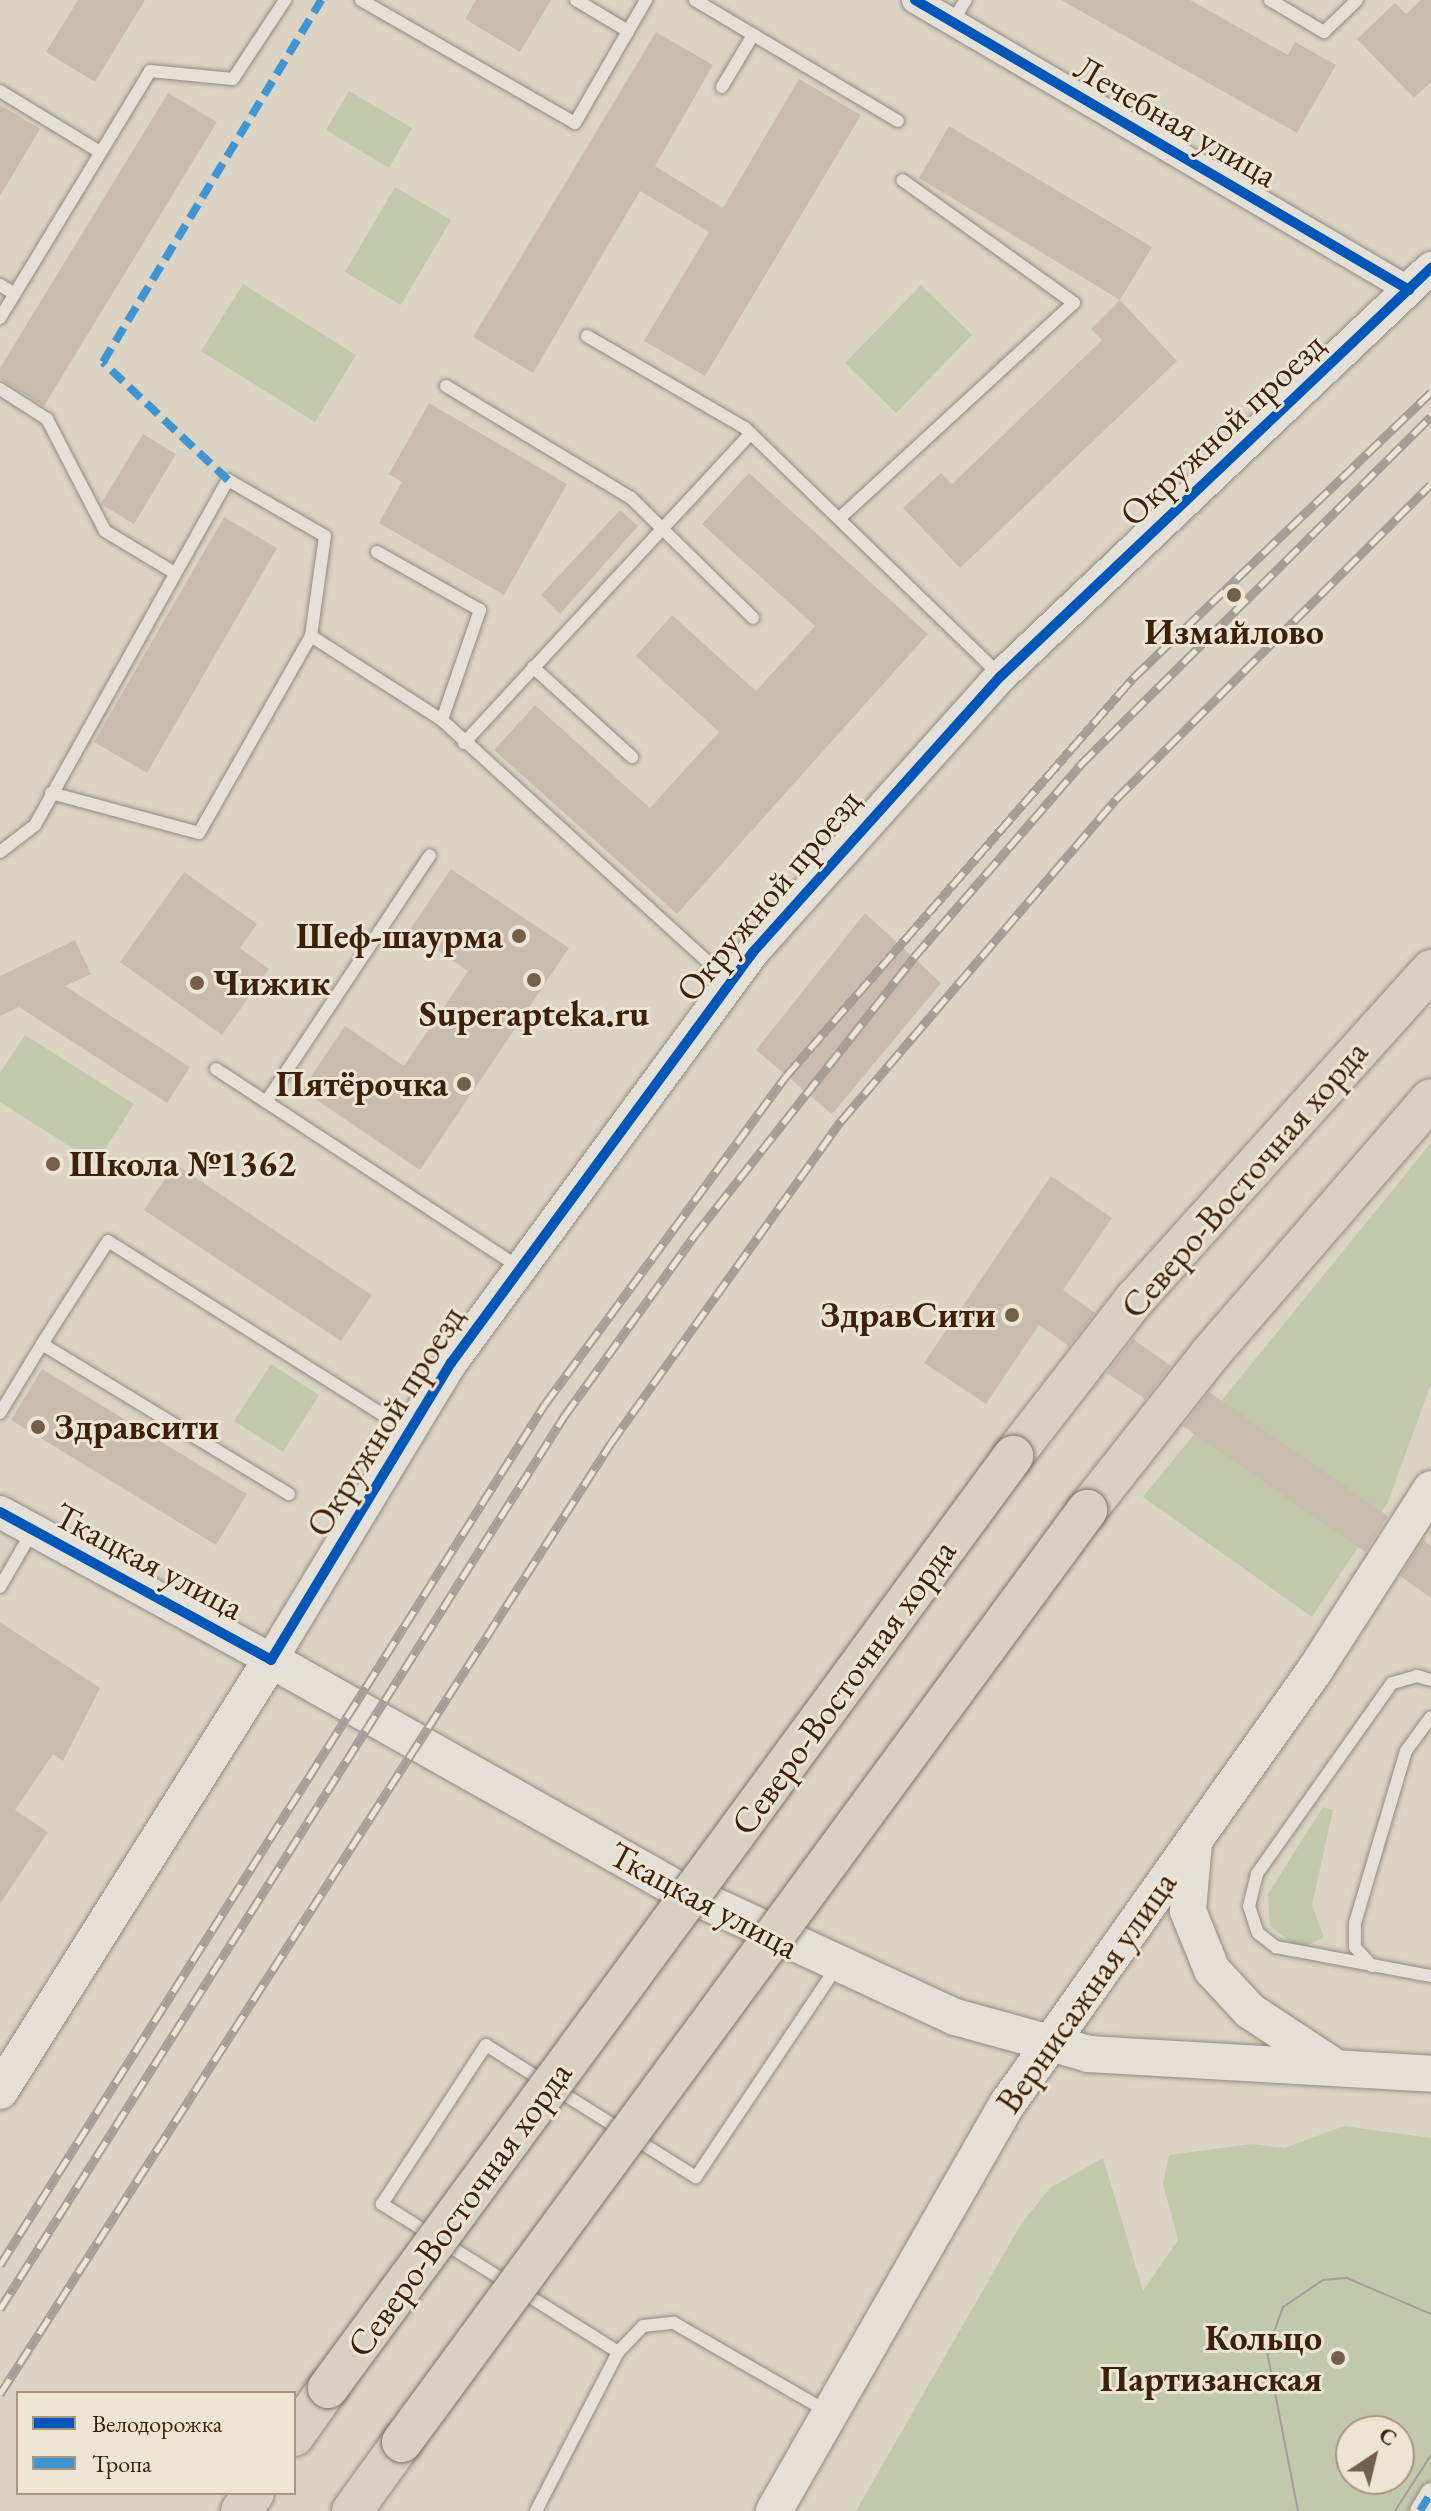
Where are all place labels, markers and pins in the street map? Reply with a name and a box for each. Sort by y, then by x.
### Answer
marker: Измайлово [1223,584,1245,606]
place label: Измайлово [1144,610,1324,654]
place label: Шеф-шаурма [296,914,503,958]
marker: Шеф-шаурма [510,927,528,945]
place label: Чижик [213,961,330,1005]
marker: Superapteka.ru [525,971,543,989]
marker: Чижик [188,974,206,992]
place label: Superapteka.ru [419,992,649,1036]
place label: Пятёрочка [276,1062,448,1106]
marker: Пятёрочка [455,1075,473,1093]
place label: Школа №1362 [69,1142,296,1186]
marker: Школа №1362 [44,1155,62,1173]
place label: ЗдравСити [820,1293,996,1337]
marker: ЗдравСити [1003,1306,1021,1324]
place label: Здравсити [54,1405,219,1449]
marker: Здравсити [29,1418,47,1436]
place label: Кольцо Партизанская [1100,2315,1322,2400]
marker: Кольцо Партизанская [1329,2349,1347,2367]

